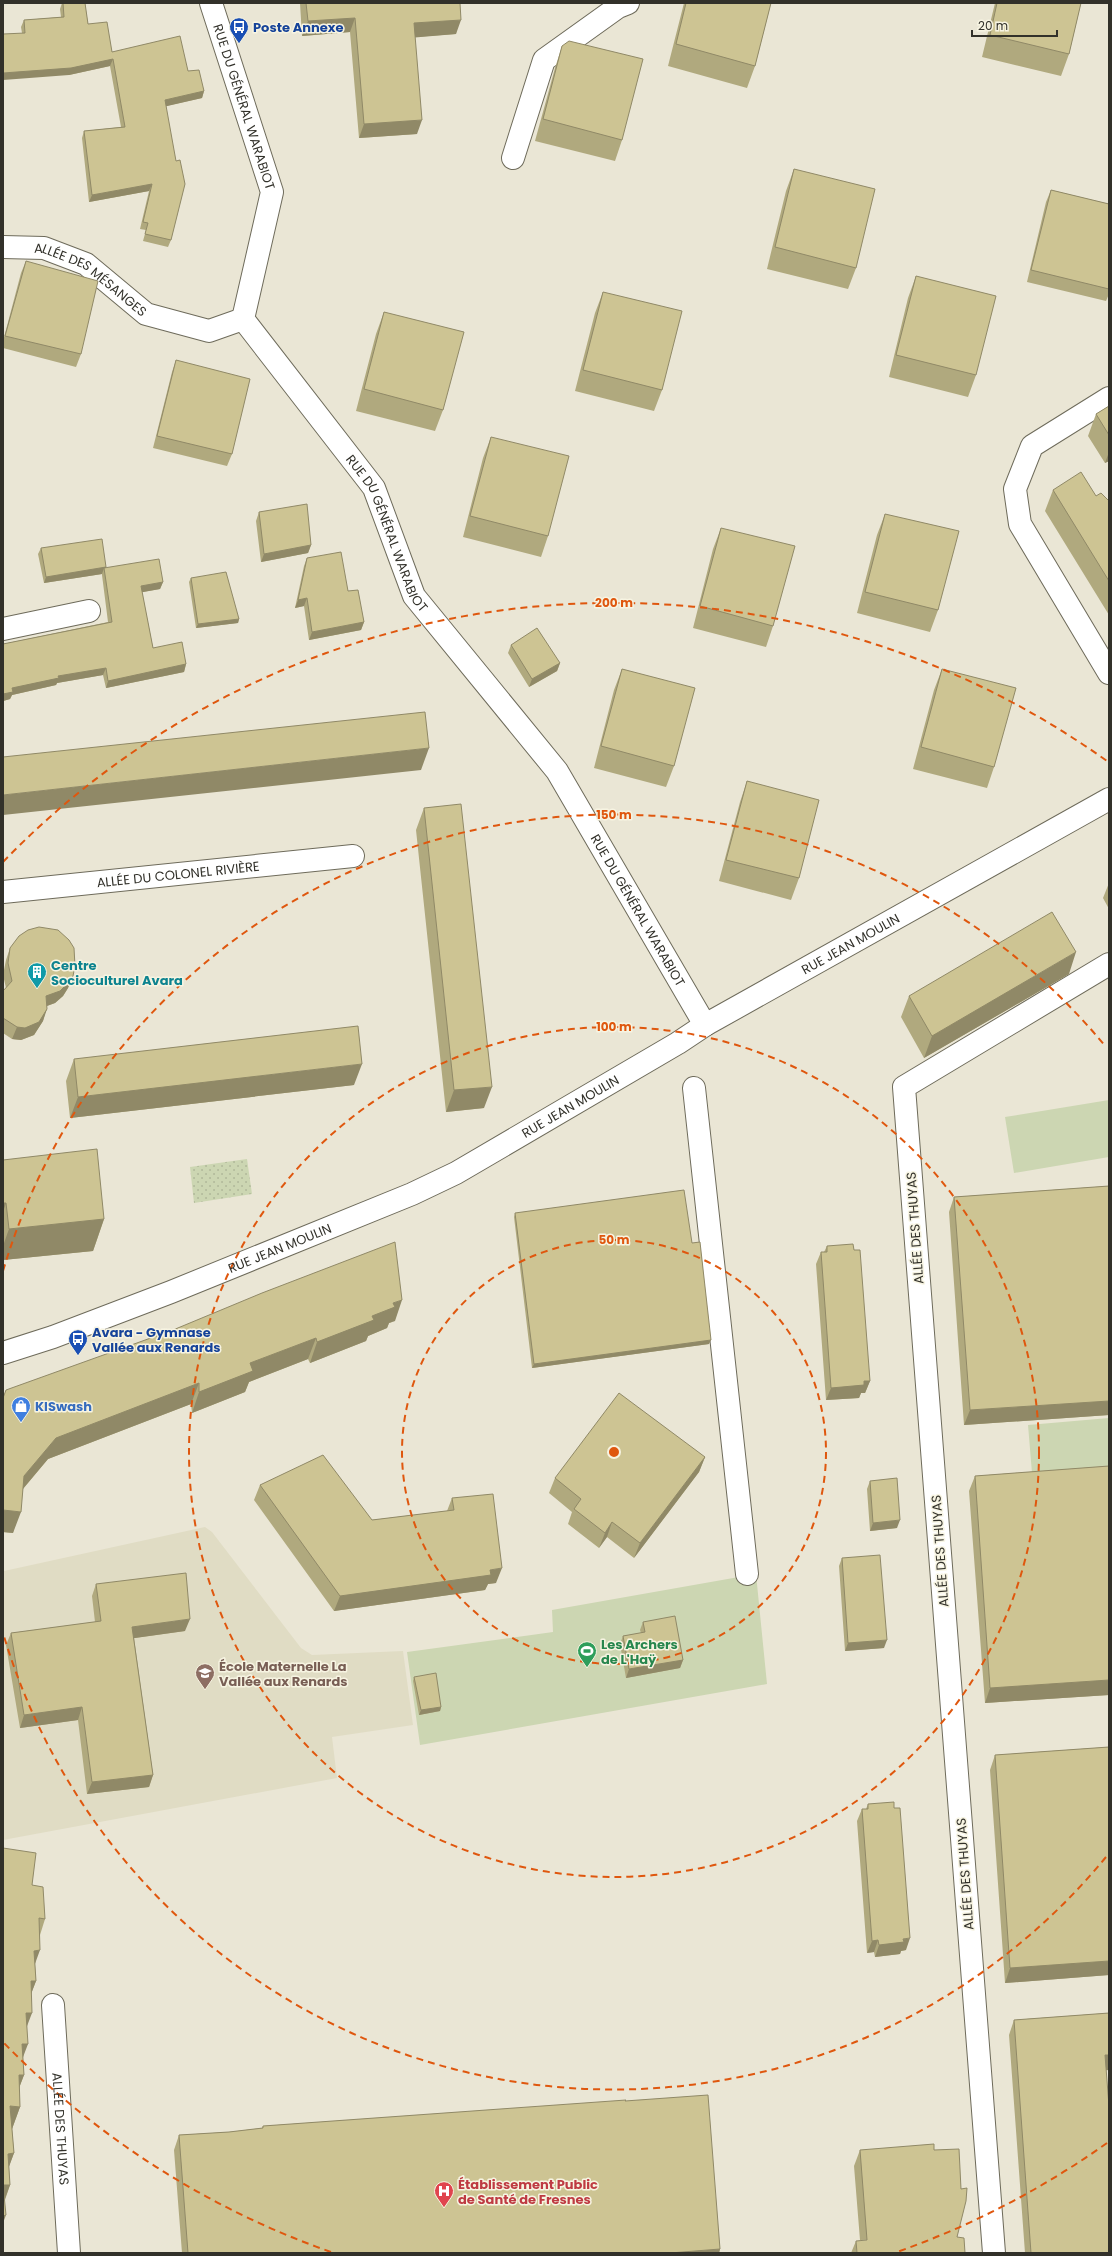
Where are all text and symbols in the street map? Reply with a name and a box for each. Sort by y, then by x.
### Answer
scale bar [972,12,1057,38]
bus stop icon: Poste Annexe [228,16,250,44]
text: 20 m [978,17,1008,34]
place label: Poste Annexe [253,18,343,37]
street label: RUE DU GÉNÉRAL WARABIOT [209,21,280,192]
street label: ALLÉE DES MÉSANGES [34,238,151,321]
street label: RUE DU GÉNÉRAL WARABIOT [342,450,433,616]
text: 200 m [595,594,633,611]
text: 150 m [596,806,632,823]
street label: RUE DU GÉNÉRAL WARABIOT [586,831,690,990]
street label: ALLÉE DU COLONEL RIVIÈRE [96,856,260,892]
street label: RUE JEAN MOULIN [798,909,903,979]
place label: Centre Socioculturel Avara [51,956,183,990]
building icon: Centre Socioculturel Avara [26,961,48,989]
text: 100 m [596,1018,632,1035]
street label: RUE JEAN MOULIN [518,1070,622,1142]
street label: ALLÉE DES THUYAS [902,1171,928,1285]
street label: RUE JEAN MOULIN [225,1218,334,1277]
text: 50 m [599,1231,630,1248]
place label: Avara - Gymnase Vallée aux Renards [92,1323,220,1357]
bus stop icon: Avara - Gymnase Vallée aux Renards [67,1328,89,1356]
shop icon: KISwash [10,1395,32,1423]
place label: KISwash [35,1397,92,1416]
centre of rings [607,1445,621,1459]
street label: ALLÉE DES THUYAS [927,1494,953,1608]
place label: Les Archers de L'Haÿ [601,1635,678,1669]
sports icon: Les Archers de L'Haÿ [576,1640,598,1668]
place label: École Maternelle La Vallée aux Renards [219,1657,347,1691]
school or university icon: École Maternelle La Vallée aux Renards [194,1662,216,1690]
street label: ALLÉE DES THUYAS [952,1817,978,1931]
street label: ALLÉE DES THUYAS [48,2072,74,2186]
place label: Établissement Public de Santé de Fresnes [458,2175,598,2209]
hospital icon: Établissement Public de Santé de Fresnes [433,2180,455,2208]

